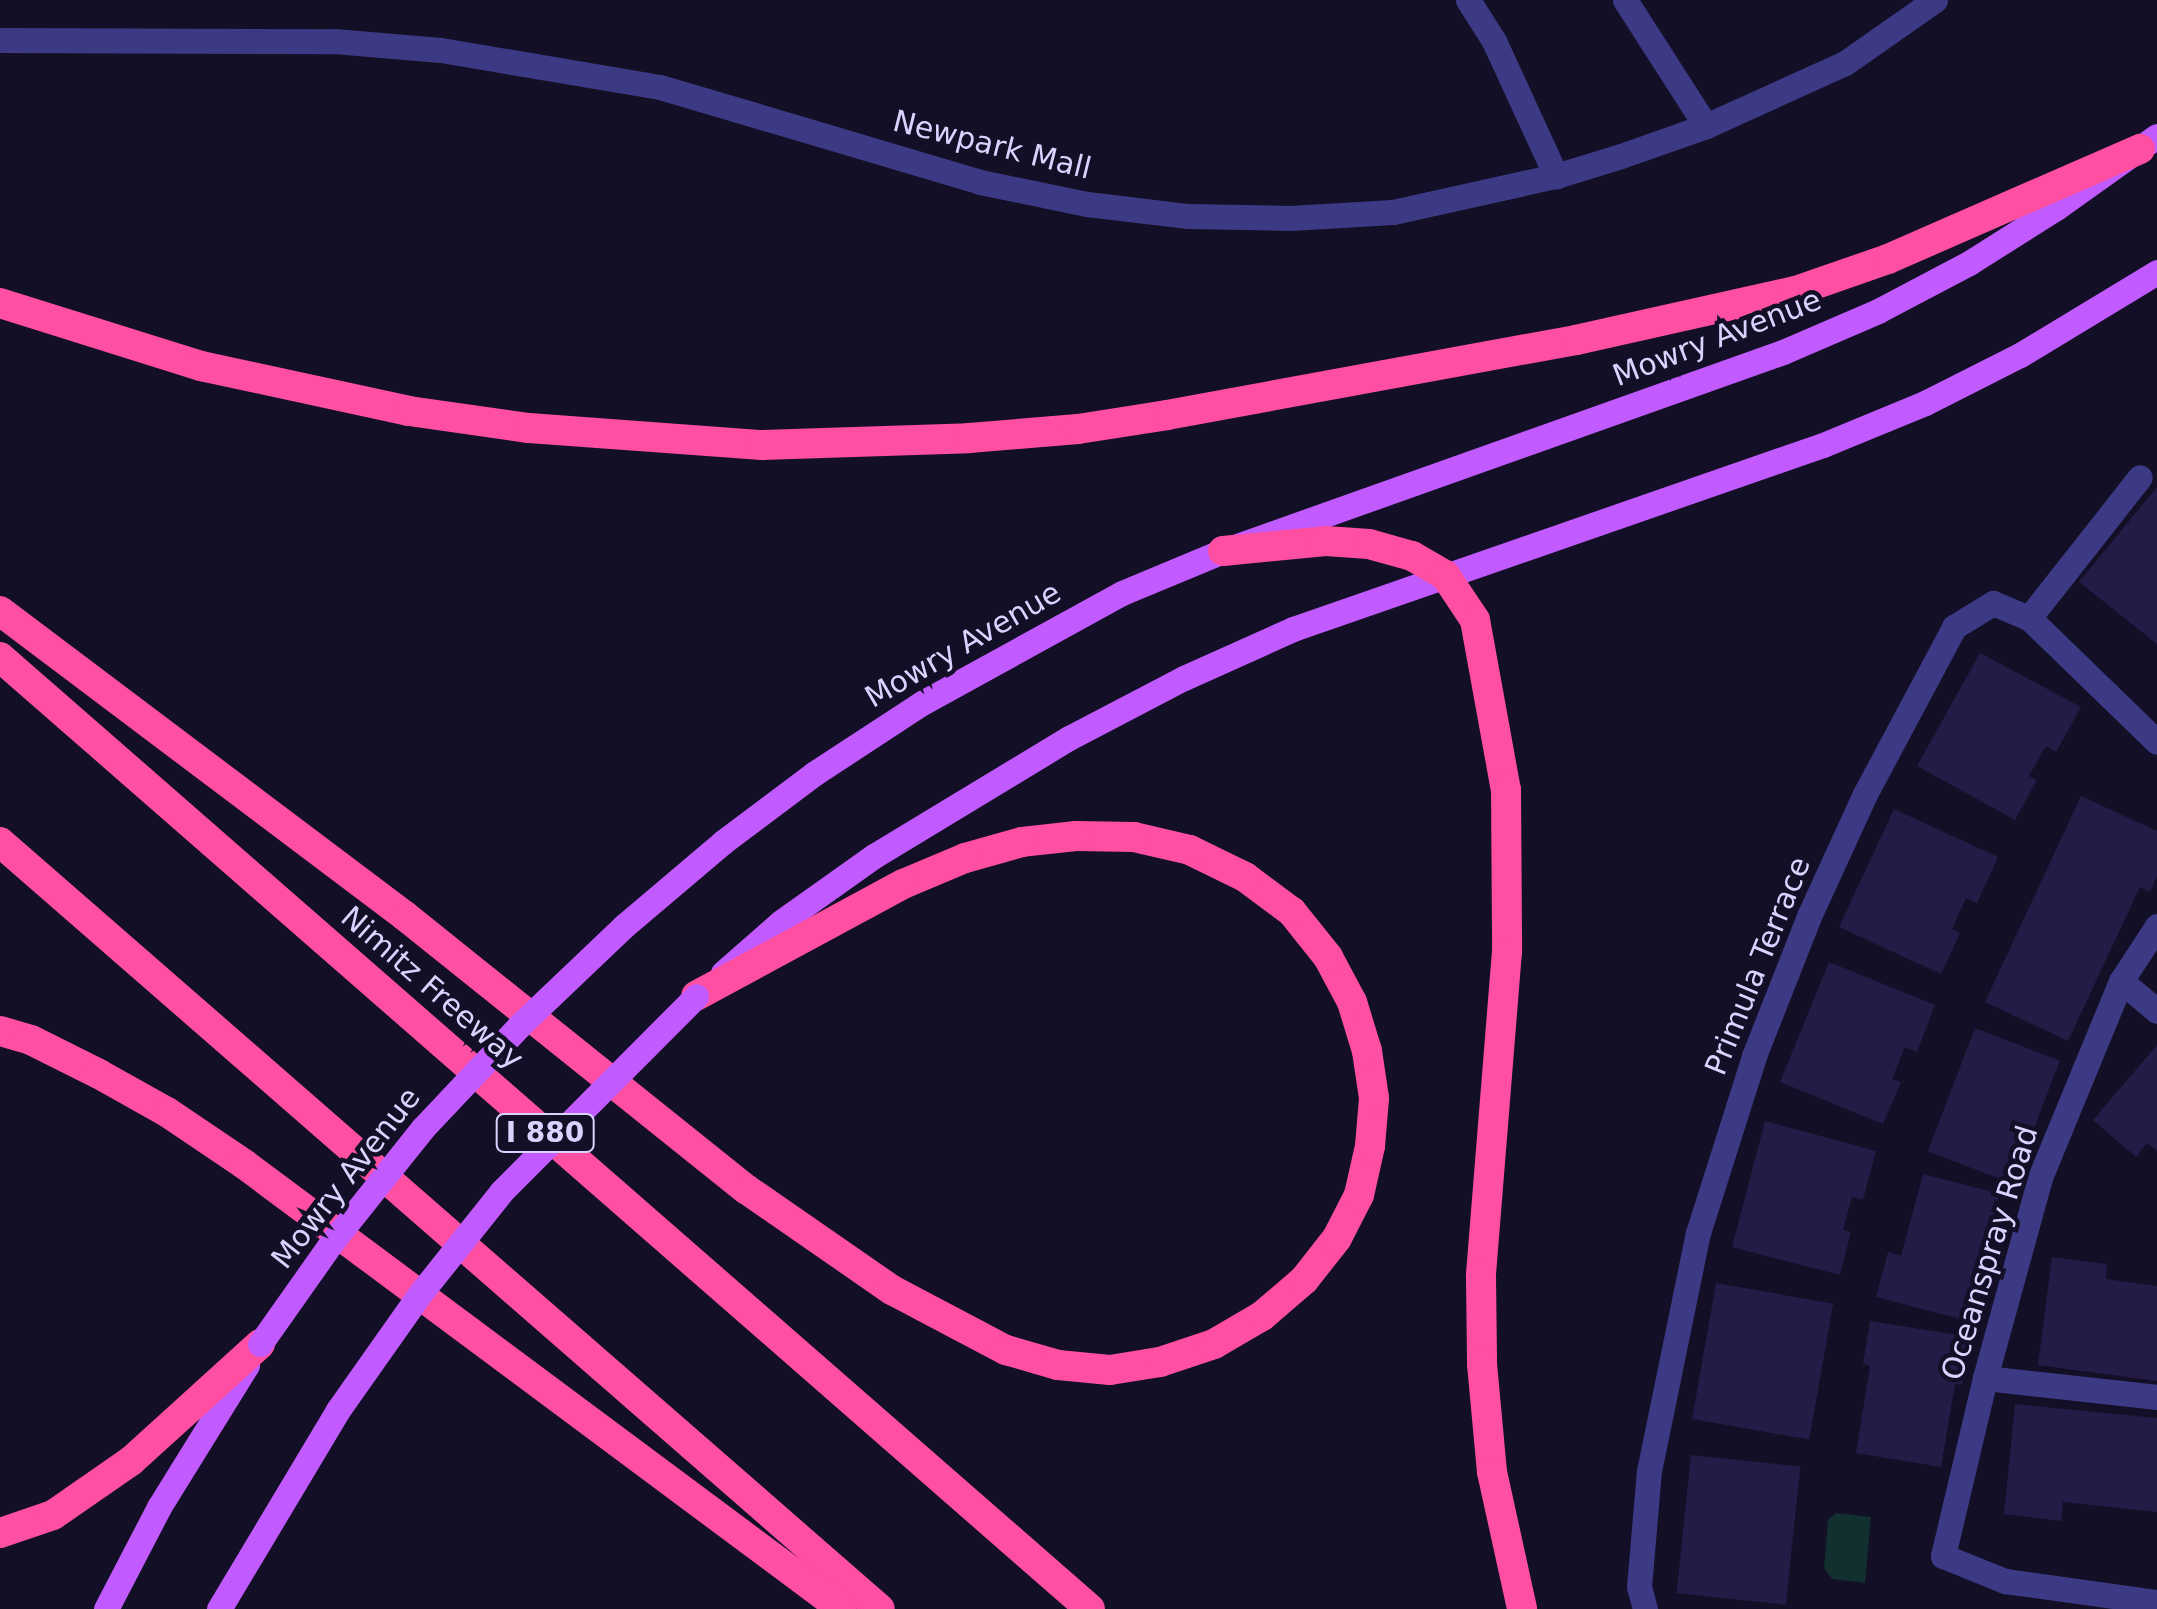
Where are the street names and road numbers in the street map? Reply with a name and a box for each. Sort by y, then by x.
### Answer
street label: Newpark Mall [889,103,1095,187]
street label: Mowry Avenue [1608,282,1826,394]
street label: Mowry Avenue [859,574,1067,716]
street label: Primula Terrace [1698,852,1818,1080]
street label: Nimitz Freeway [334,899,530,1077]
street label: Mowry Avenue [264,1080,428,1276]
road number: I 880 [495,1110,595,1156]
street label: Oceanspray Road [1934,1122,2046,1384]

